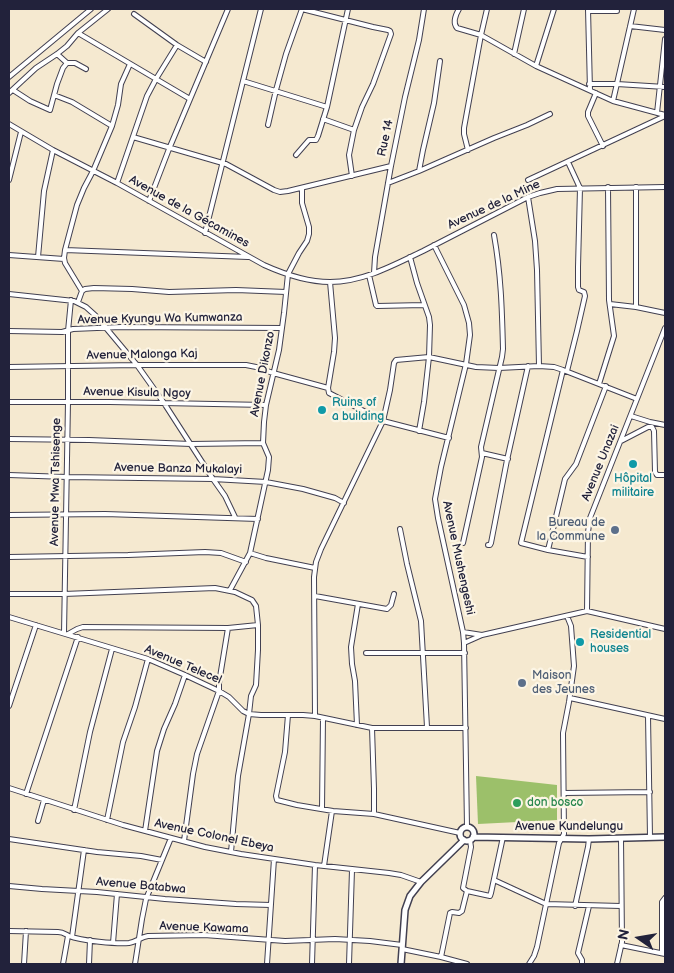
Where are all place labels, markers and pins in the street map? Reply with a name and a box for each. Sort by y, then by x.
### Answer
place label: Ruins of a building [332,396,384,424]
marker: Ruins of a building [316,404,328,416]
marker: Hôpital militaire [627,458,639,470]
place label: Hôpital militaire [612,472,654,500]
place label: Bureau de la Commune [537,516,605,544]
marker: Bureau de la Commune [609,524,621,536]
place label: Residential houses [590,628,651,656]
marker: Residential houses [574,636,586,648]
place label: Maison des Jeunes [532,669,595,697]
marker: Maison des Jeunes [516,677,528,689]
place label: don bosco [527,796,583,810]
marker: don bosco [511,797,523,809]

